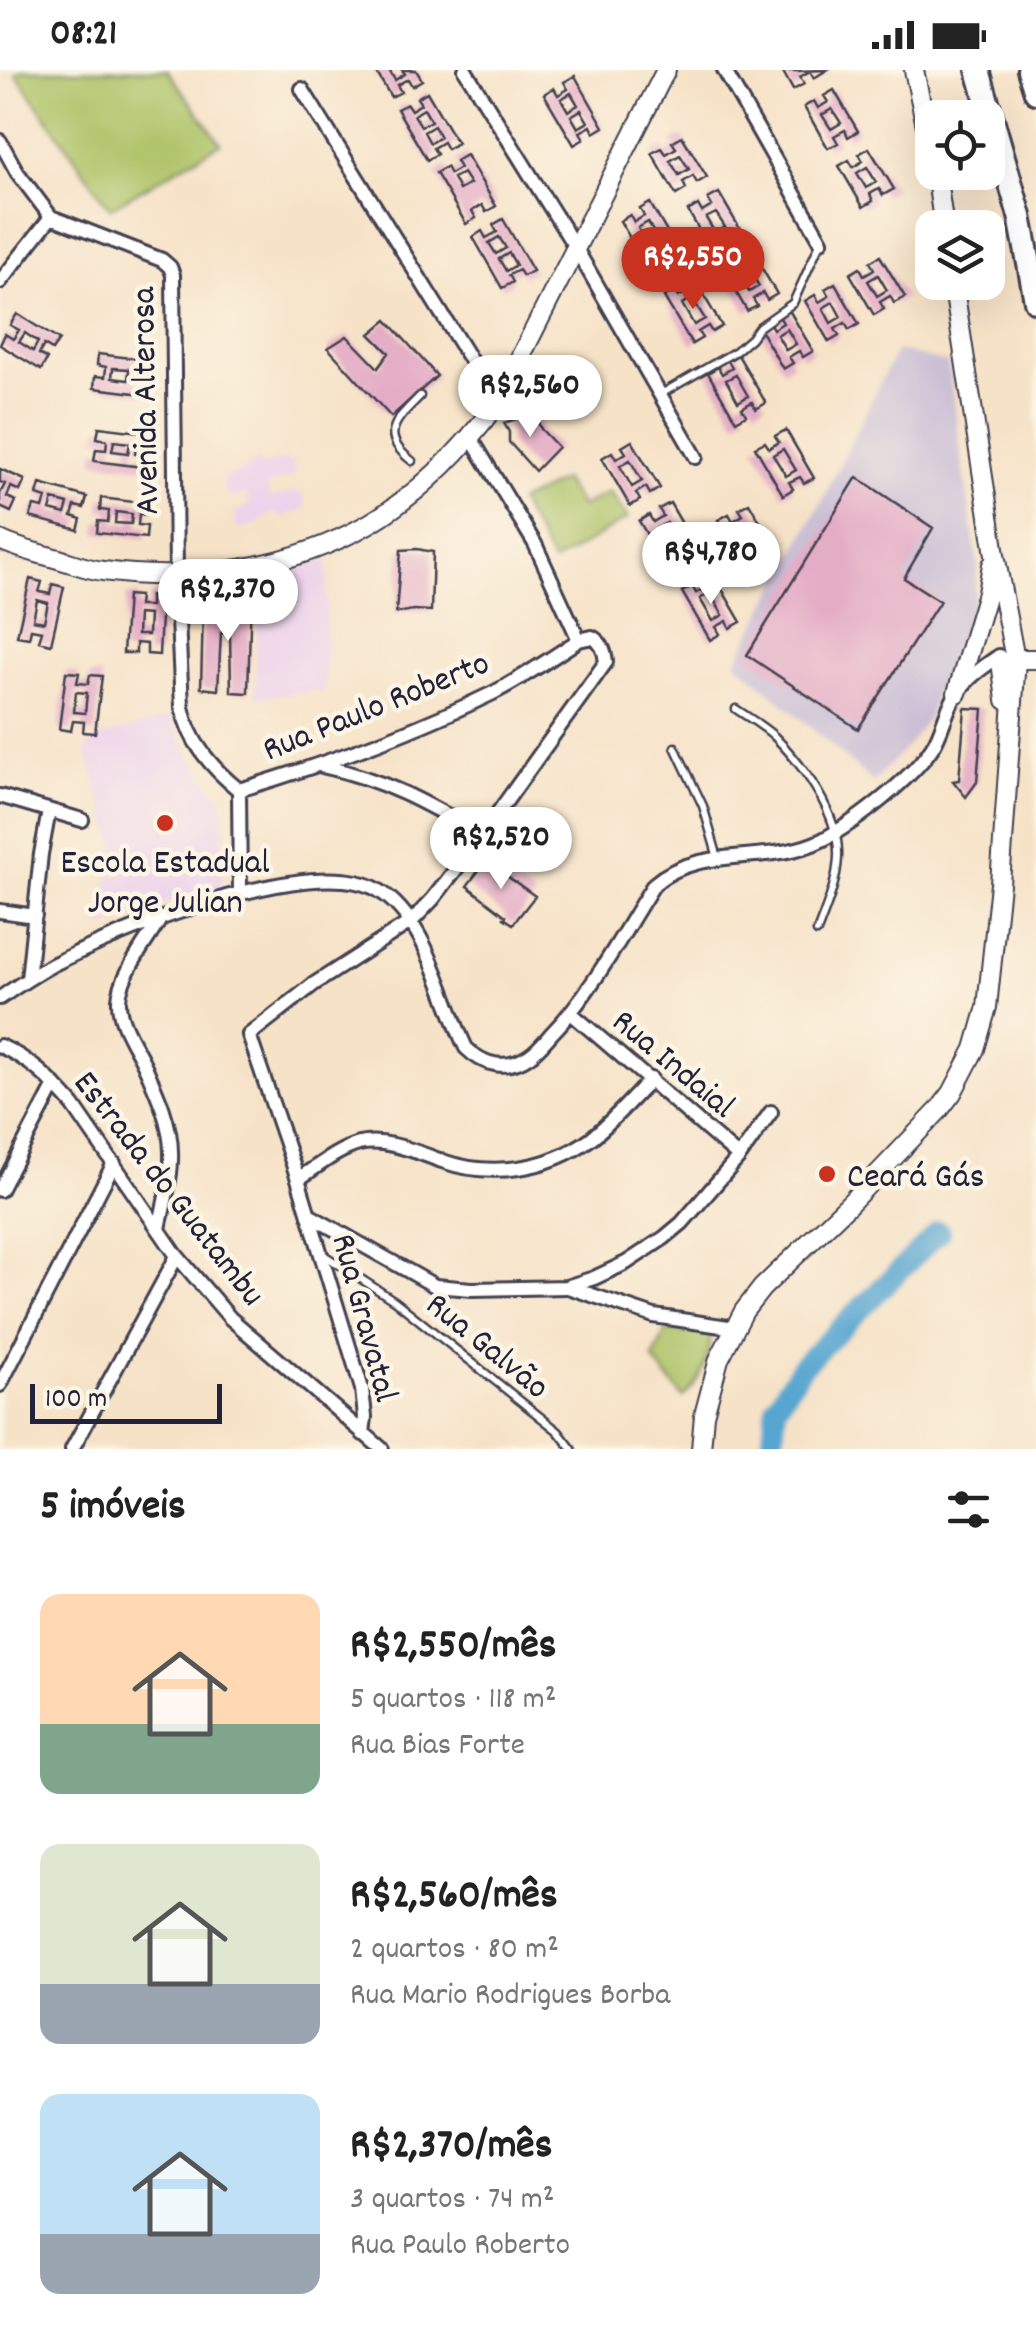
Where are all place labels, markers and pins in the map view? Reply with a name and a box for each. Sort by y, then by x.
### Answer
pin: R$2,550 [601,227,785,312]
pin: R$2,560 [438,355,622,440]
pin: R$4,780 [619,522,803,607]
pin: R$2,370 [136,559,320,644]
pin: R$2,520 [409,807,593,892]
marker: Escola Estadual Jorge Julian [154,812,176,834]
place label: Escola Estadual Jorge Julian [60,840,270,930]
place label: Ceará Gás [847,1154,984,1204]
marker: Ceará Gás [816,1163,838,1185]

